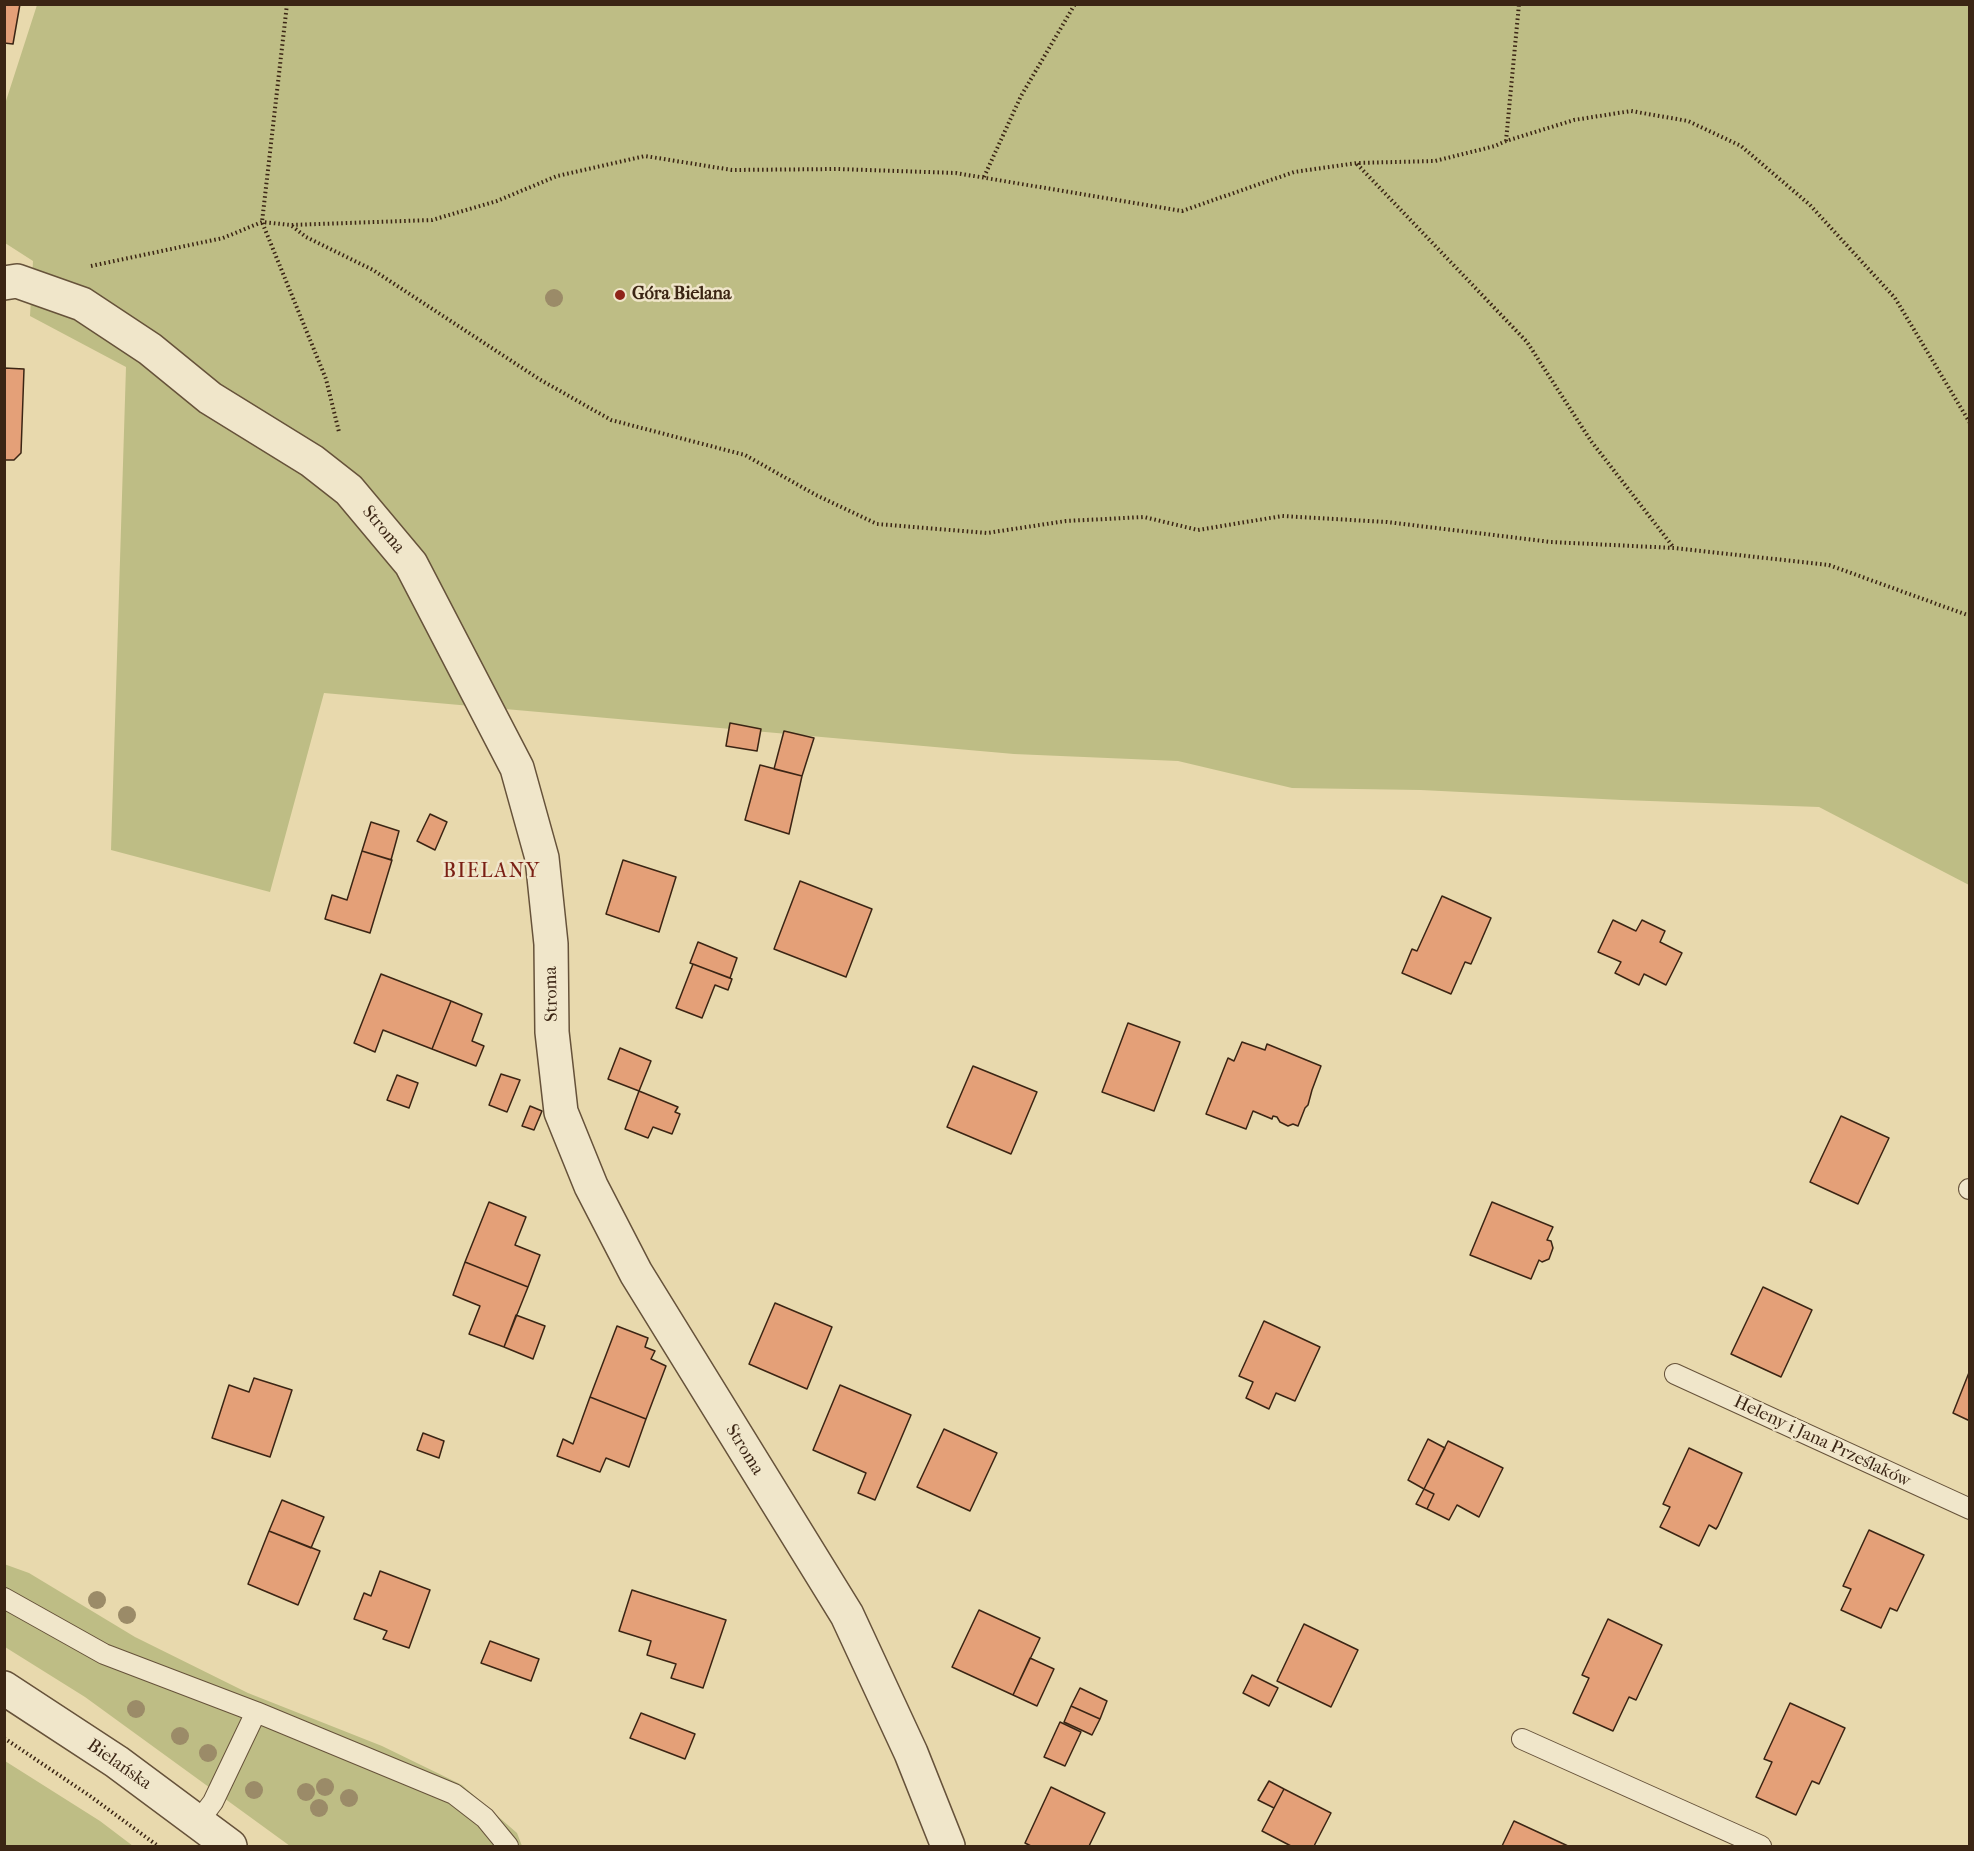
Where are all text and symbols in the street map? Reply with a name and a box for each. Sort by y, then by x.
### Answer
place label: Góra Bielana [632,284,731,306]
marker: Góra Bielana [613,288,627,302]
street label: Stroma [357,502,409,558]
district label: BIELANY [443,860,541,884]
street label: Stroma [541,966,563,1022]
street label: Heleny i Jana Prześlaków [1730,1391,1914,1493]
street label: Stroma [720,1421,768,1479]
street label: Bielańska [83,1735,155,1795]

